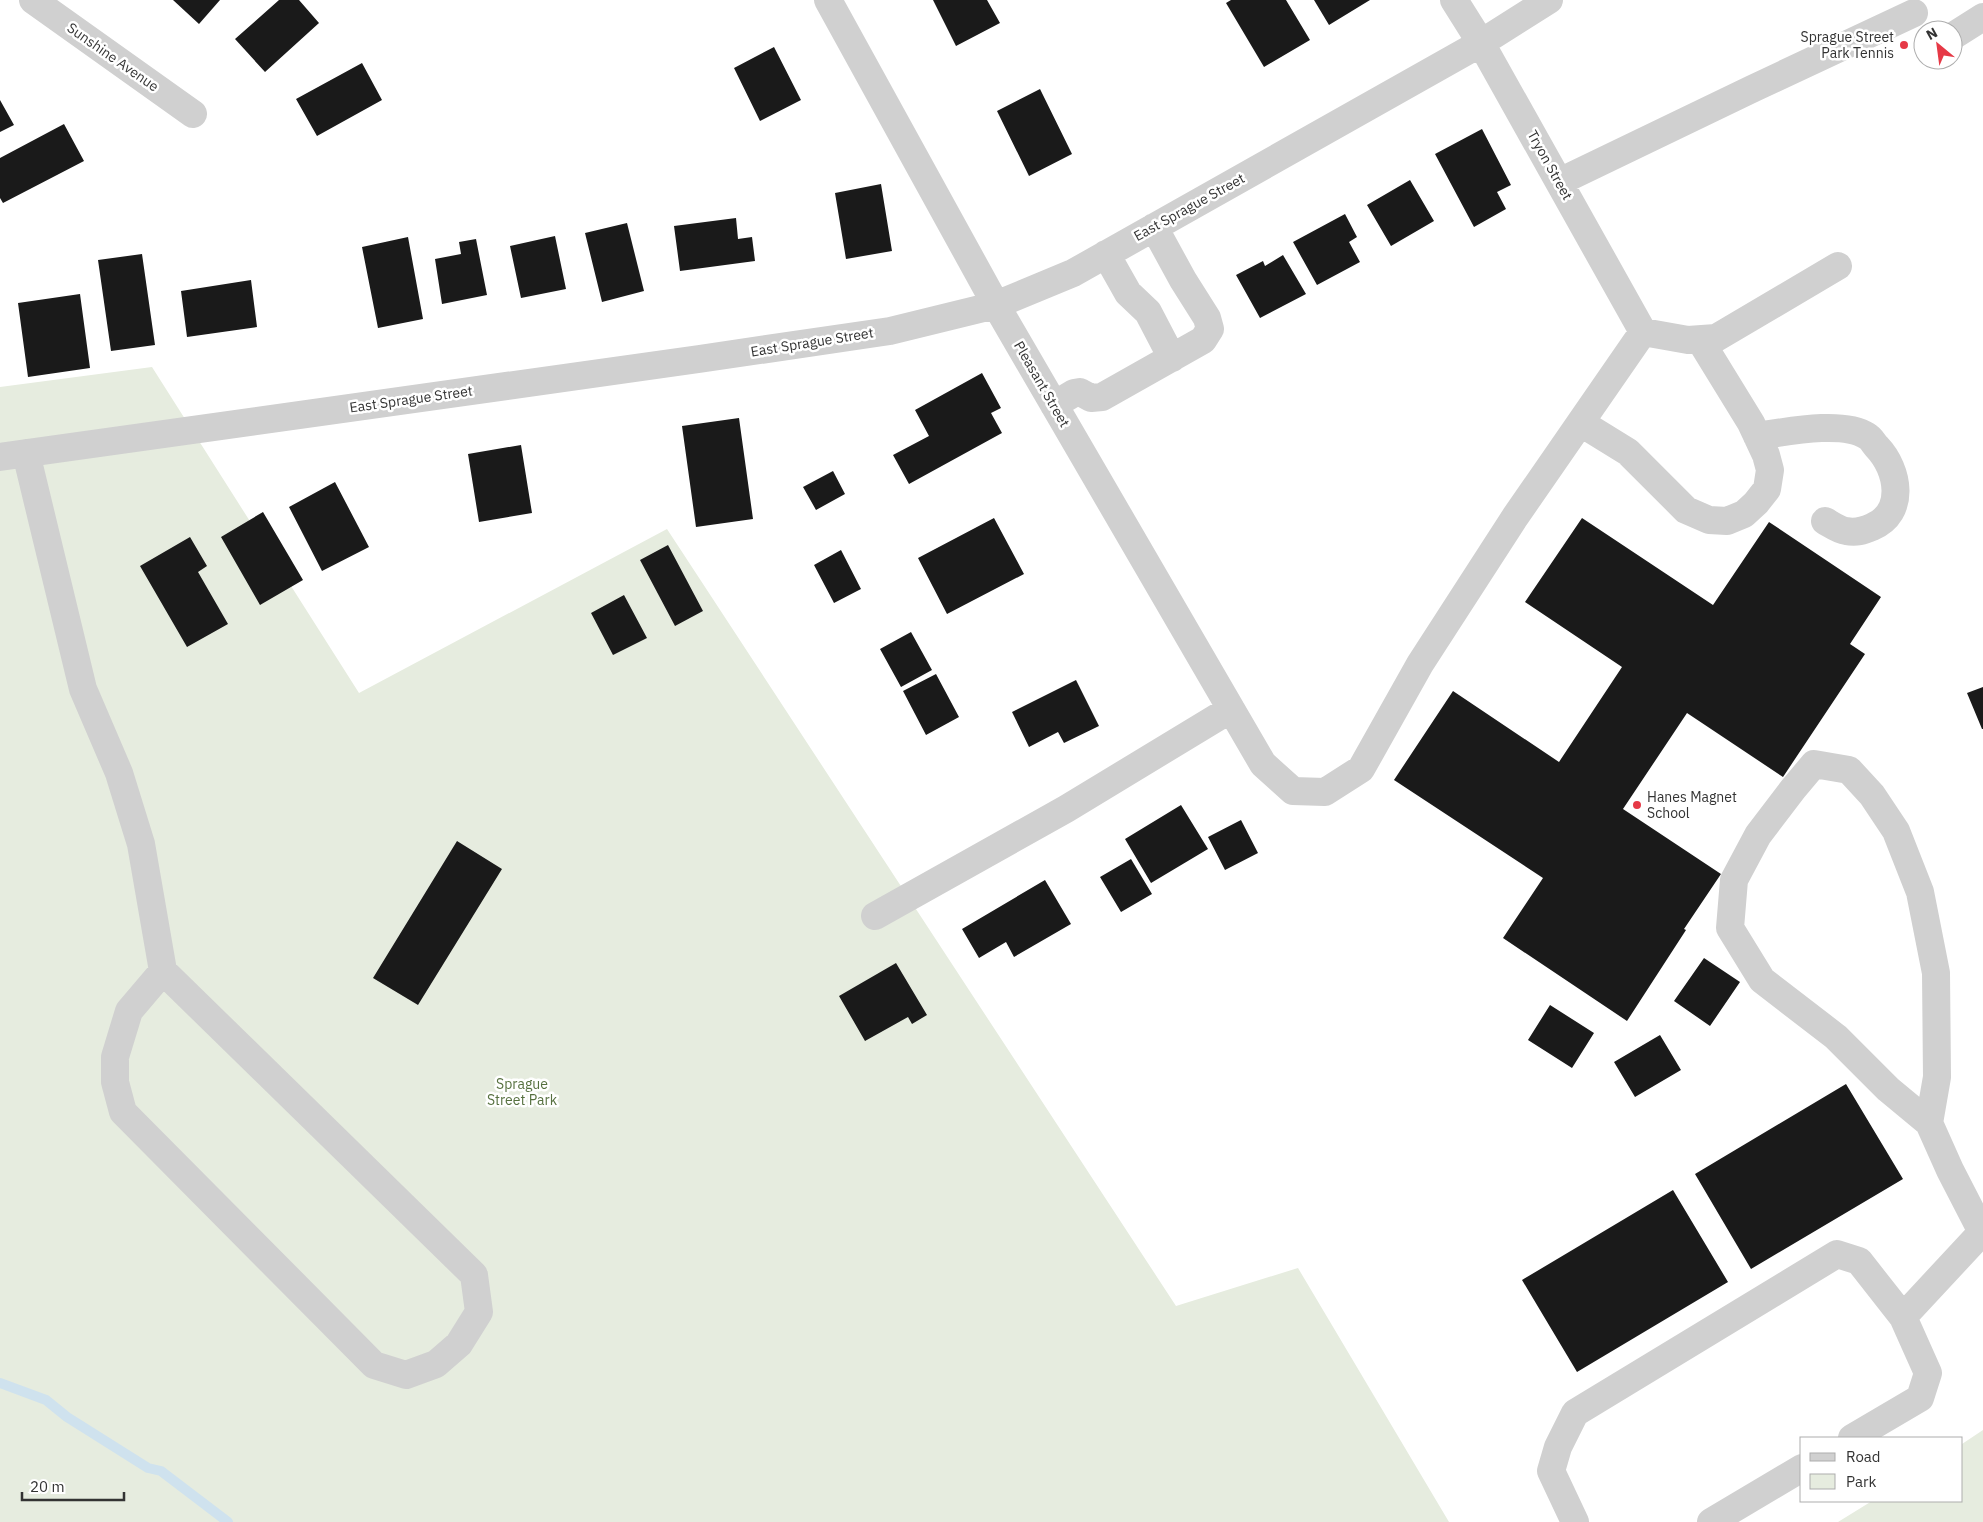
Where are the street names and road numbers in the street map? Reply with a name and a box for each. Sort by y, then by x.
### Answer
street label: Sunshine Avenue [64,19,163,96]
street label: Tryon Street [1523,127,1577,203]
street label: East Sprague Street [1130,169,1248,245]
street label: East Sprague Street [749,323,875,361]
street label: Pleasant Street [1010,338,1074,430]
street label: East Sprague Street [348,381,474,417]

